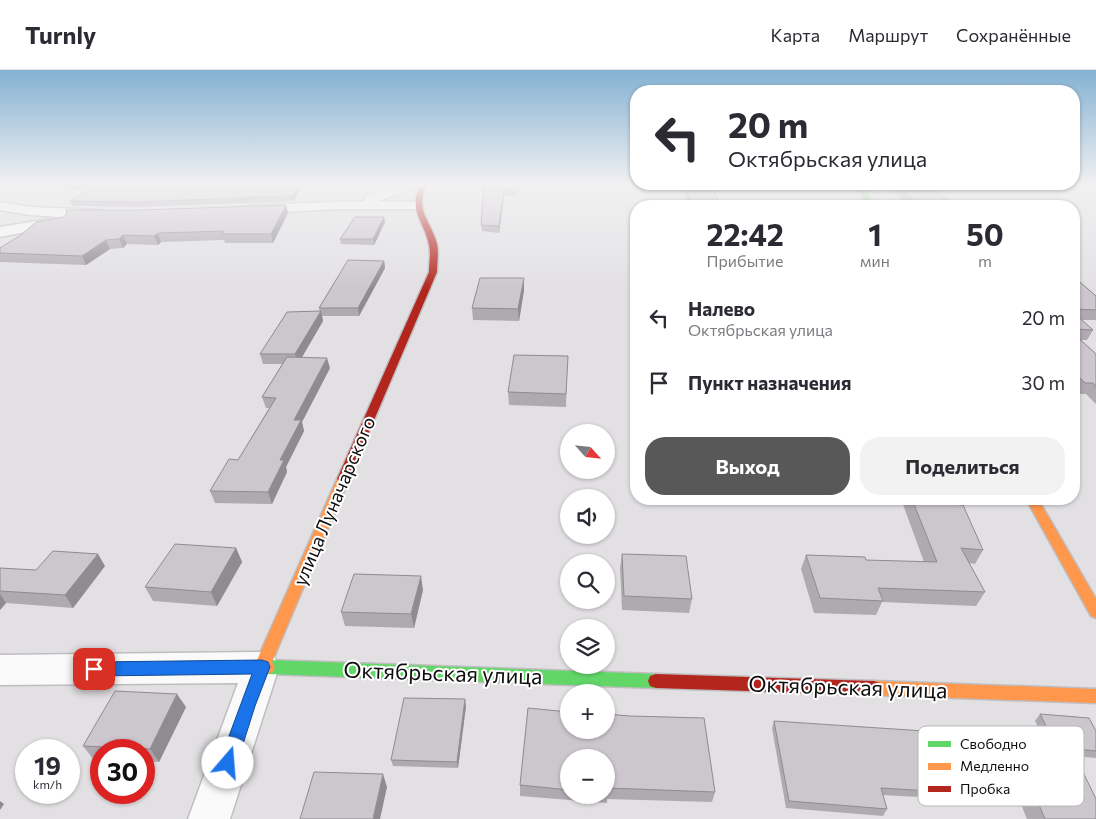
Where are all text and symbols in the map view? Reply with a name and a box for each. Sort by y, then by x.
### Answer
text: Turnly [25,20,96,49]
text: Карта [771,24,820,46]
text: Маршрут [848,24,928,46]
text: Сохранённые [956,24,1071,46]
text: 20 m [728,102,808,145]
icon: left [645,105,710,170]
text: Октябрьская улица [728,145,927,172]
text: 22:42 [706,215,784,252]
text: 1 [868,215,882,252]
text: 50 [966,215,1004,252]
text: Прибытие [707,251,784,270]
text: мин [860,251,890,270]
text: m [978,251,992,270]
text: Налево [688,297,755,320]
icon: left [645,304,673,332]
text: 20 m [1022,306,1065,329]
text: Октябрьская улица [688,320,833,339]
icon: arrive [645,369,673,397]
text: Пункт назначения [688,371,851,394]
text: 30 m [1022,371,1065,394]
street label: улица Луначарского [288,413,380,589]
north arrow [560,424,615,479]
map controls [560,424,615,804]
button: Выход [645,437,850,495]
button: Поделиться [860,437,1065,495]
button: sound [560,489,615,544]
button: search [560,554,615,609]
button: layers [560,619,615,674]
pin [73,648,115,690]
icon: arrive [80,655,108,683]
street label: Октябрьская улица [343,656,543,689]
street label: Октябрьская улица [748,670,948,703]
button: + [560,684,615,739]
legend [918,726,1084,806]
text: Свободно [960,735,1027,752]
position arrow [201,736,253,788]
speed limit sign: 30 [90,739,155,804]
button: − [560,749,615,804]
text: 19 [34,750,61,780]
text: Медленно [960,757,1029,774]
text: km/h [33,777,62,791]
text: Пробка [960,780,1010,797]

